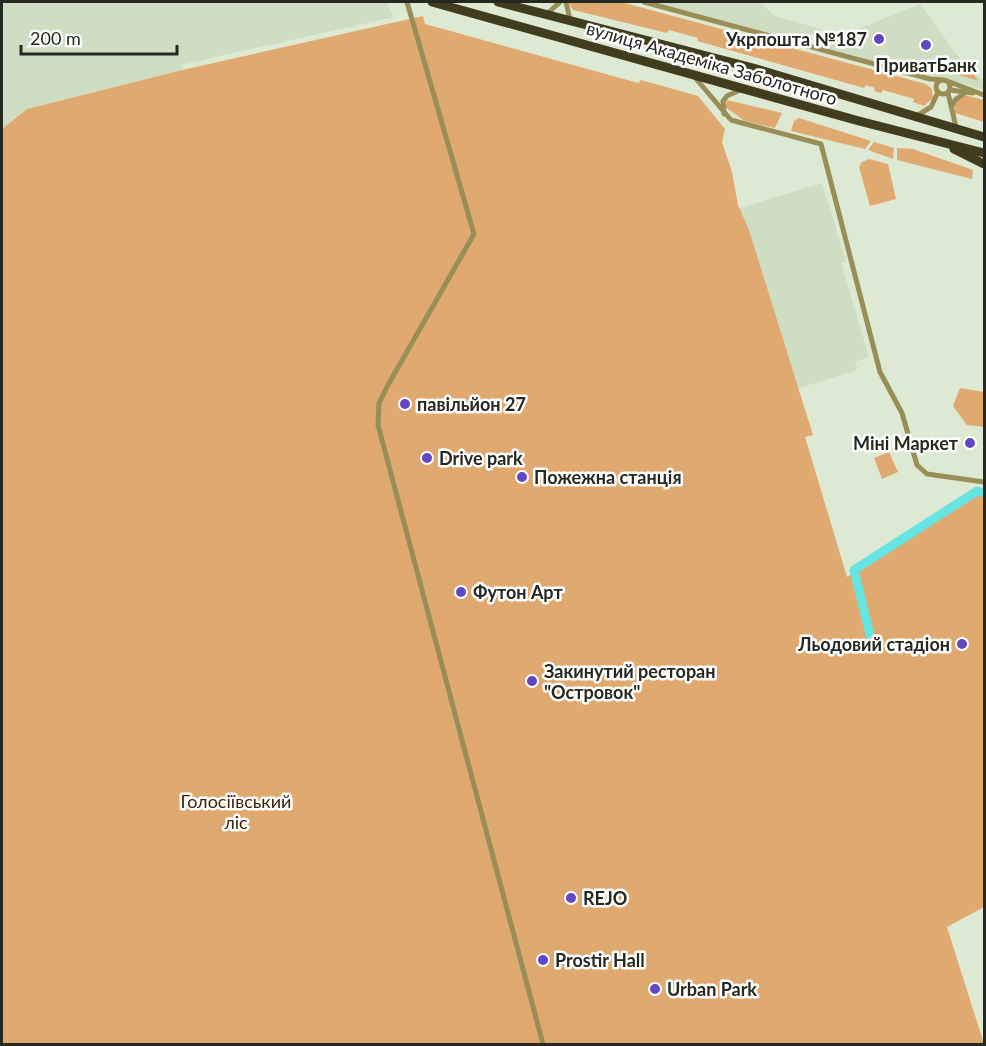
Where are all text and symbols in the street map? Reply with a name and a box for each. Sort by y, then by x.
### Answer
street label: вулиця Академіка Заболотного [584,17,840,109]
scale bar [21,18,177,56]
text: 200 m [30,27,81,49]
place label: Укрпошта №187 [725,28,867,50]
marker: Укрпошта №187 [872,32,886,46]
marker: ПриватБанк [919,38,933,52]
place label: ПриватБанк [875,54,977,76]
place label: павільйон 27 [417,393,526,415]
marker: павільйон 27 [398,397,412,411]
place label: Міні Маркет [853,432,959,454]
marker: Міні Маркет [963,436,977,450]
place label: Drive park [439,447,523,469]
marker: Drive park [420,451,434,465]
place label: Пожежна станція [534,466,682,488]
marker: Пожежна станція [515,470,529,484]
place label: Футон Арт [473,581,563,603]
marker: Футон Арт [454,585,468,599]
place label: Льодовий стадіон [797,633,950,655]
marker: Льодовий стадіон [955,637,969,651]
place label: Закинутий ресторан "Островок" [544,660,716,703]
marker: Закинутий ресторан "Островок" [525,674,539,688]
park label: Голосіївський ліс [181,790,291,833]
place label: REJO [583,887,627,909]
marker: REJO [564,891,578,905]
place label: Prostir Hall [555,949,645,971]
marker: Prostir Hall [536,953,550,967]
place label: Urban Park [667,978,757,1000]
marker: Urban Park [648,982,662,996]

